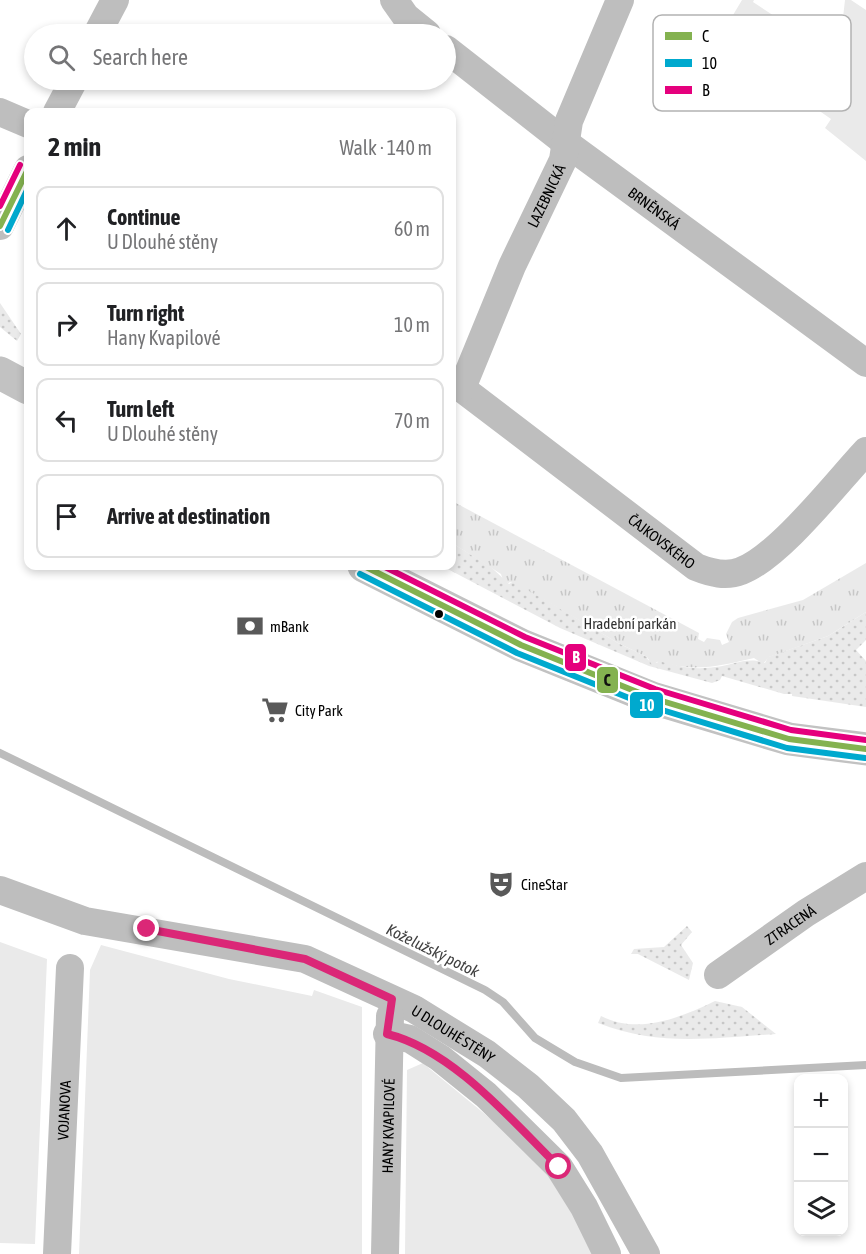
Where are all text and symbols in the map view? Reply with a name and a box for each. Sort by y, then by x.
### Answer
legend [653,15,851,111]
search box [24,24,456,90]
text: C [702,27,709,45]
icon: search [45,41,78,74]
text: Search here [93,44,188,70]
text: 10 [702,54,717,72]
text: B [702,81,710,99]
text: 2 min [48,132,101,162]
text: Walk · 140 m [340,136,432,159]
street label: LAZEBNICKÁ [524,161,568,230]
street label: BRNĚNSKÁ [625,183,684,233]
text: Continue [107,204,181,230]
icon: ahead [50,212,83,245]
text: 60 m [394,217,430,240]
text: U Dlouhé stěny [107,230,218,253]
text: Turn right [107,300,184,326]
icon: right [50,308,83,341]
text: 10 m [394,313,430,336]
text: Hany Kvapilové [107,326,221,349]
text: Turn left [107,396,174,422]
icon: left [50,404,83,437]
text: 70 m [394,409,430,432]
text: U Dlouhé stěny [107,422,218,445]
icon: arrive [50,500,83,533]
text: Arrive at destination [107,503,270,529]
street label: ČAJKOVSKÉHO [625,510,699,572]
unlabelled marker [433,608,445,620]
bank icon: mBank [235,611,265,641]
park label: Hradební parkán [584,615,677,632]
place label: mBank [270,618,309,635]
line badge: B [564,643,587,672]
text: B [572,648,580,666]
line badge: C [596,666,619,694]
text: C [603,671,611,689]
line badge: 10 [629,691,664,719]
supermarket icon: City Park [260,695,290,725]
text: 10 [639,696,655,714]
place label: City Park [295,702,343,719]
theatre icon: CineStar [486,869,516,899]
place label: CineStar [521,876,568,893]
street label: ZTRACENÁ [761,901,819,948]
route end [133,915,159,941]
water label: Koželužský potok [383,920,483,982]
street label: U DLOUHÉ STĚNY [409,1001,499,1066]
map controls [794,1074,848,1236]
button: + [794,1074,848,1128]
street label: HANY KVAPILOVÉ [378,1078,397,1173]
street label: VOJANOVA [54,1079,73,1140]
button: − [794,1128,848,1182]
route start [545,1153,571,1179]
button: layers [794,1182,848,1236]

